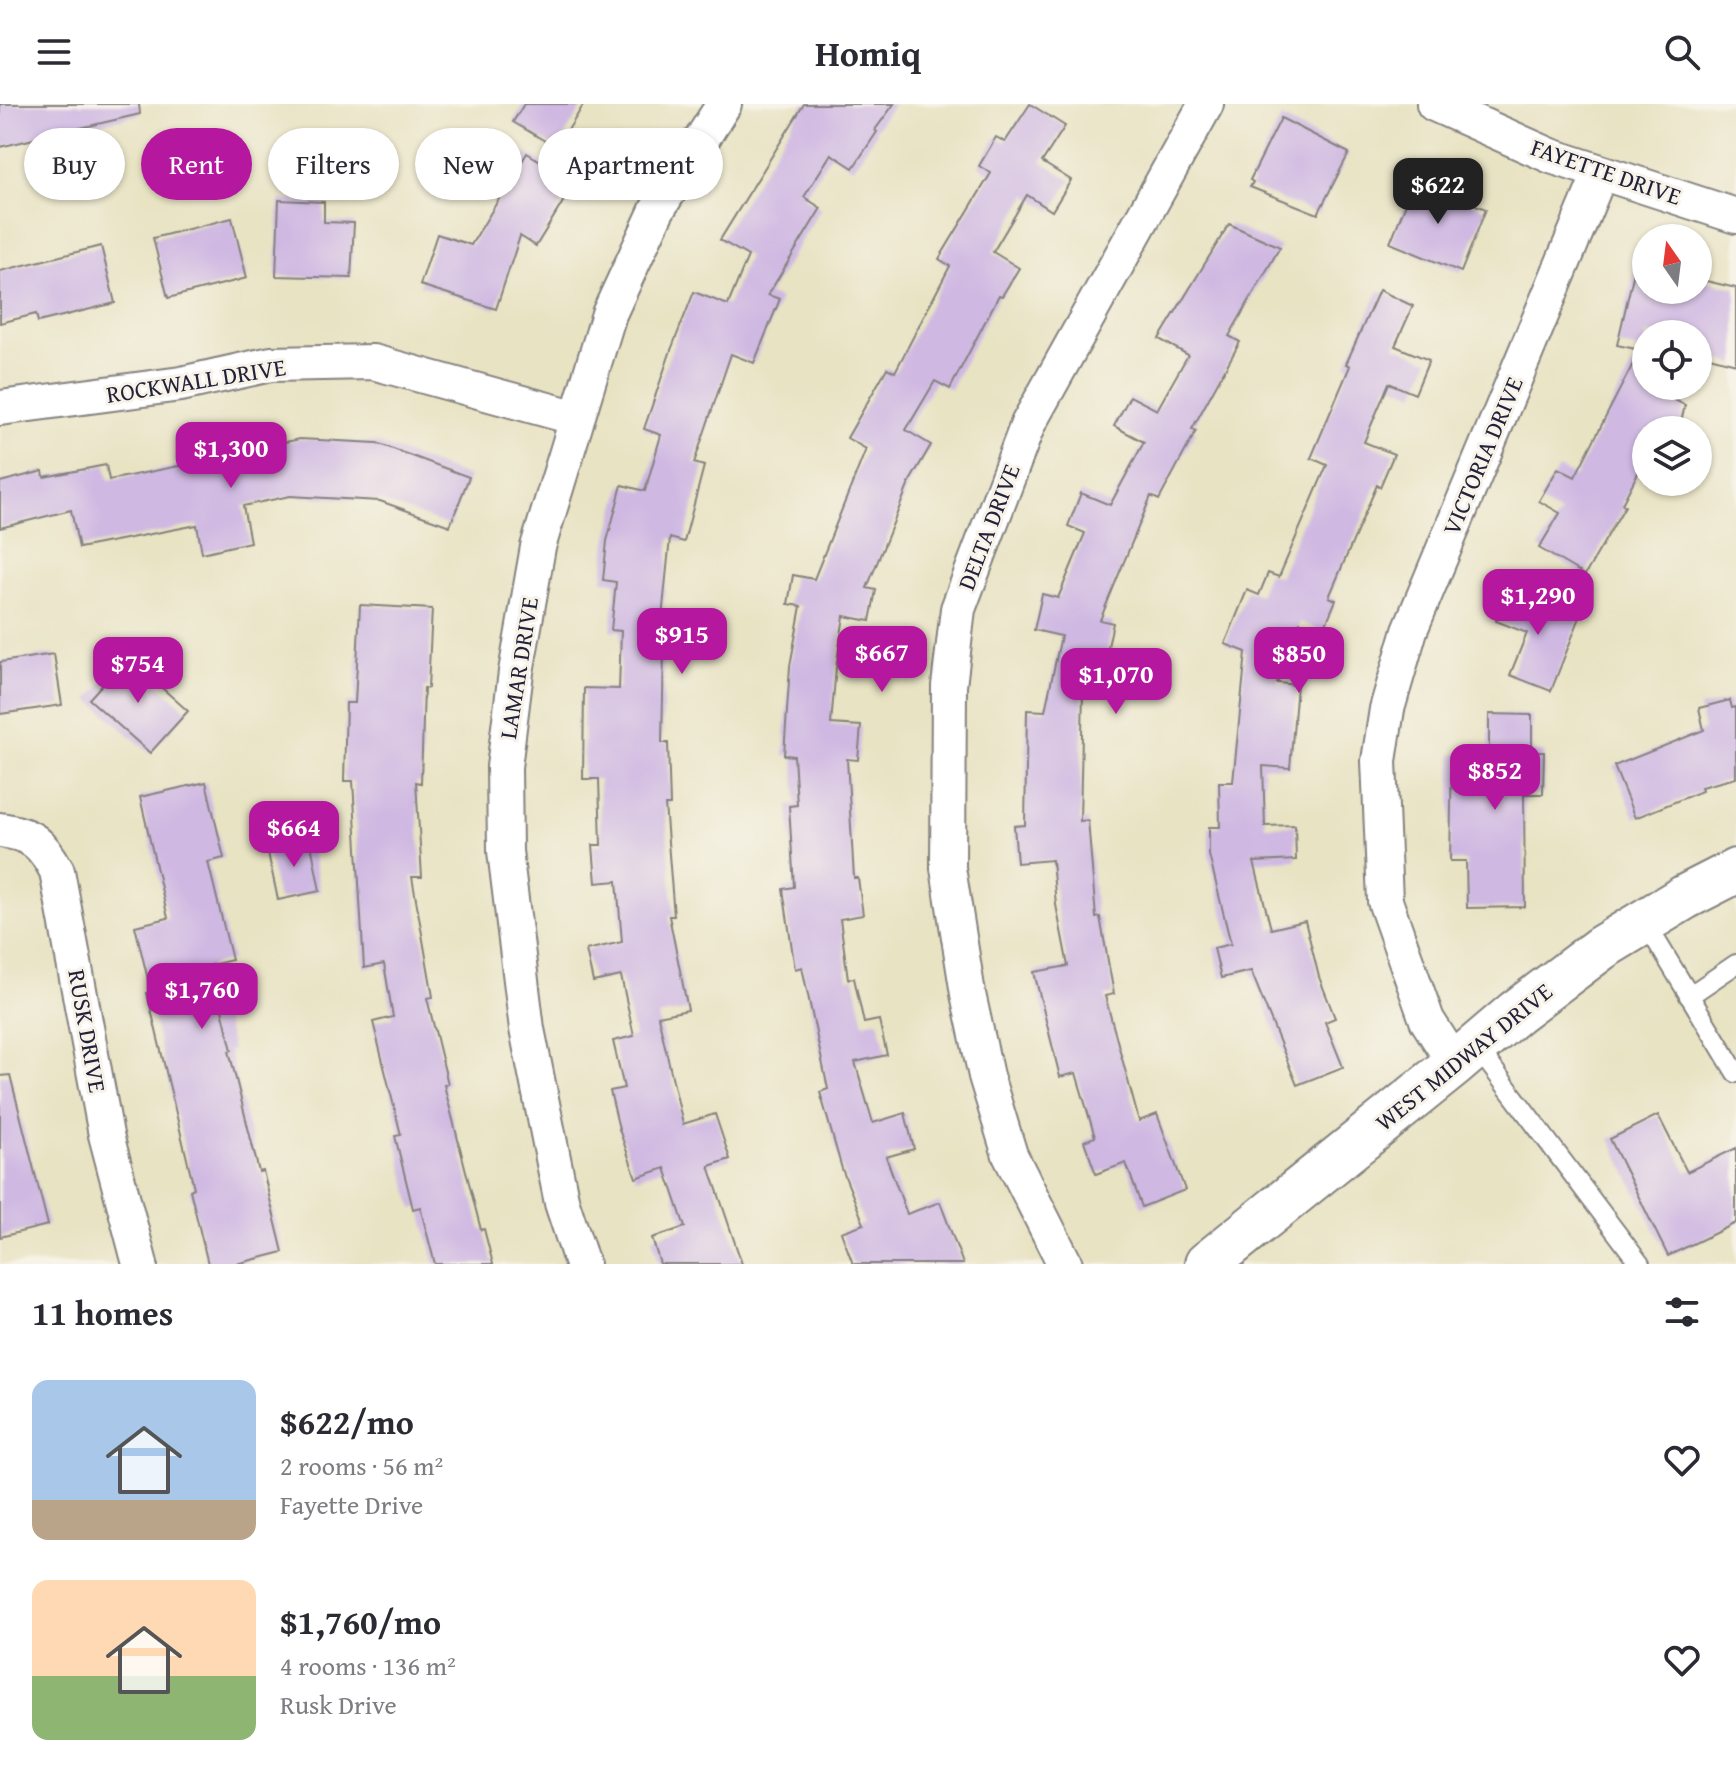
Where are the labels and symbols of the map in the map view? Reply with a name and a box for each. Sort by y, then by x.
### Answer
street label: FAYETTE DRIVE [1526,129,1686,214]
pin: $622 [1391,158,1485,226]
north arrow [1632,224,1712,304]
street label: ROCKWALL DRIVE [104,349,288,412]
street label: VICTORIA DRIVE [1433,371,1532,540]
pin: $1,300 [166,422,296,490]
street label: DELTA DRIVE [948,459,1029,595]
pin: $1,290 [1473,569,1603,637]
street label: LAMAR DRIVE [490,594,547,741]
pin: $915 [635,608,729,676]
pin: $667 [835,626,929,694]
pin: $850 [1252,627,1346,695]
pin: $754 [91,637,185,705]
pin: $1,070 [1051,648,1181,716]
pin: $852 [1448,744,1542,812]
pin: $664 [247,801,341,869]
pin: $1,760 [137,963,267,1031]
street label: RUSK DRIVE [59,967,116,1095]
street label: WEST MIDWAY DRIVE [1368,974,1560,1139]

